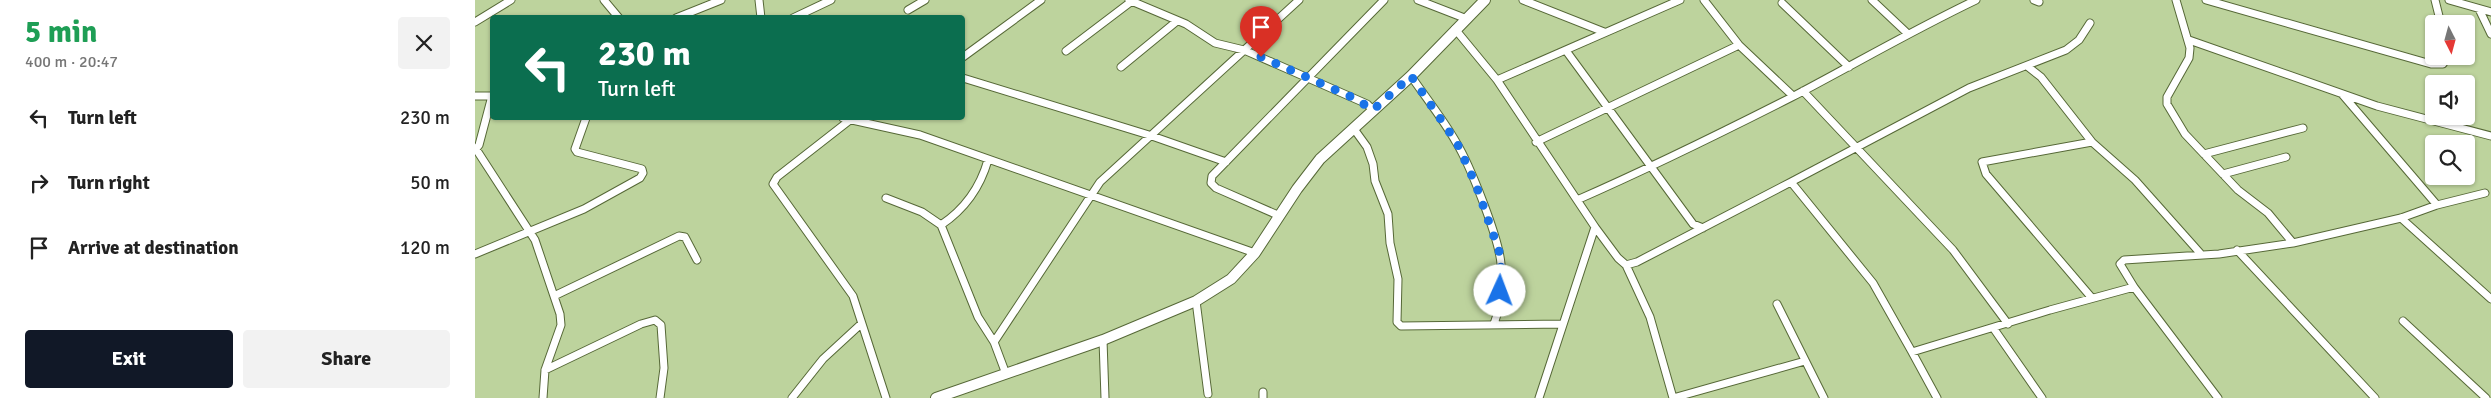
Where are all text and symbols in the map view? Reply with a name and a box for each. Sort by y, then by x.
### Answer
pin [1240,6,1282,57]
icon: arrive [1247,13,1275,41]
text: 5 min [25,14,97,51]
north arrow [2425,15,2475,65]
map controls [2425,15,2475,185]
button: close [398,17,450,69]
text: 230 m [598,32,691,75]
icon: left [515,35,580,100]
text: 400 m · 20:47 [25,52,118,72]
text: Turn left [598,75,676,102]
button: sound [2425,75,2475,125]
icon: left [25,104,53,132]
text: Turn left [68,106,137,130]
text: 230 m [400,106,450,130]
button: search [2425,135,2475,185]
icon: right [25,169,53,197]
text: Turn right [68,171,150,195]
text: 50 m [410,171,450,195]
icon: arrive [25,234,53,262]
text: Arrive at destination [68,236,239,260]
text: 120 m [400,236,450,260]
position arrow [1473,264,1525,316]
button: Exit [25,330,233,388]
button: Share [243,330,450,388]

